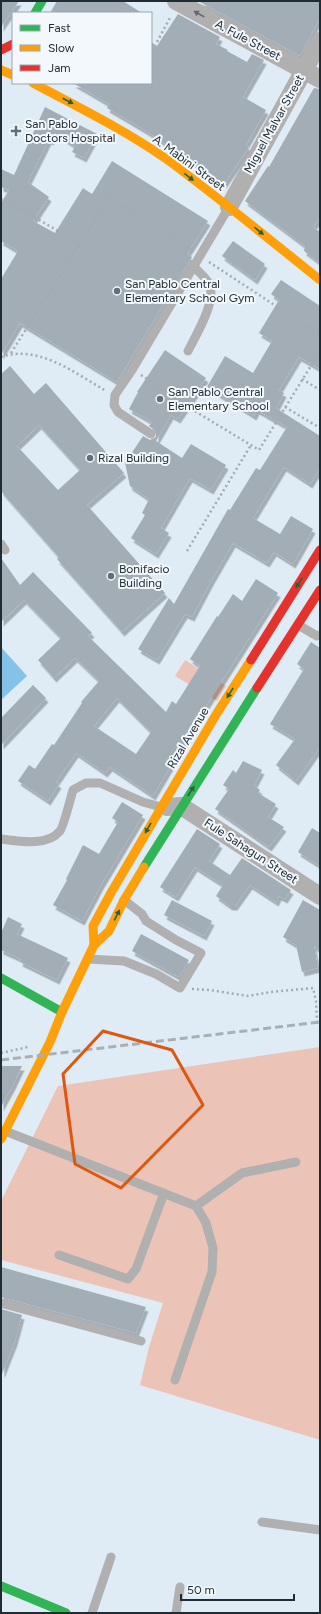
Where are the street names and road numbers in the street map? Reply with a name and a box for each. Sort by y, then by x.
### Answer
street label: A. Fule Street [213,17,284,63]
street label: Miguel Malvar Street [241,72,307,176]
street label: A. Mabini Street [150,132,228,194]
street label: Rizal Avenue [164,705,212,771]
street label: Fule Sahagun Street [202,816,301,887]

